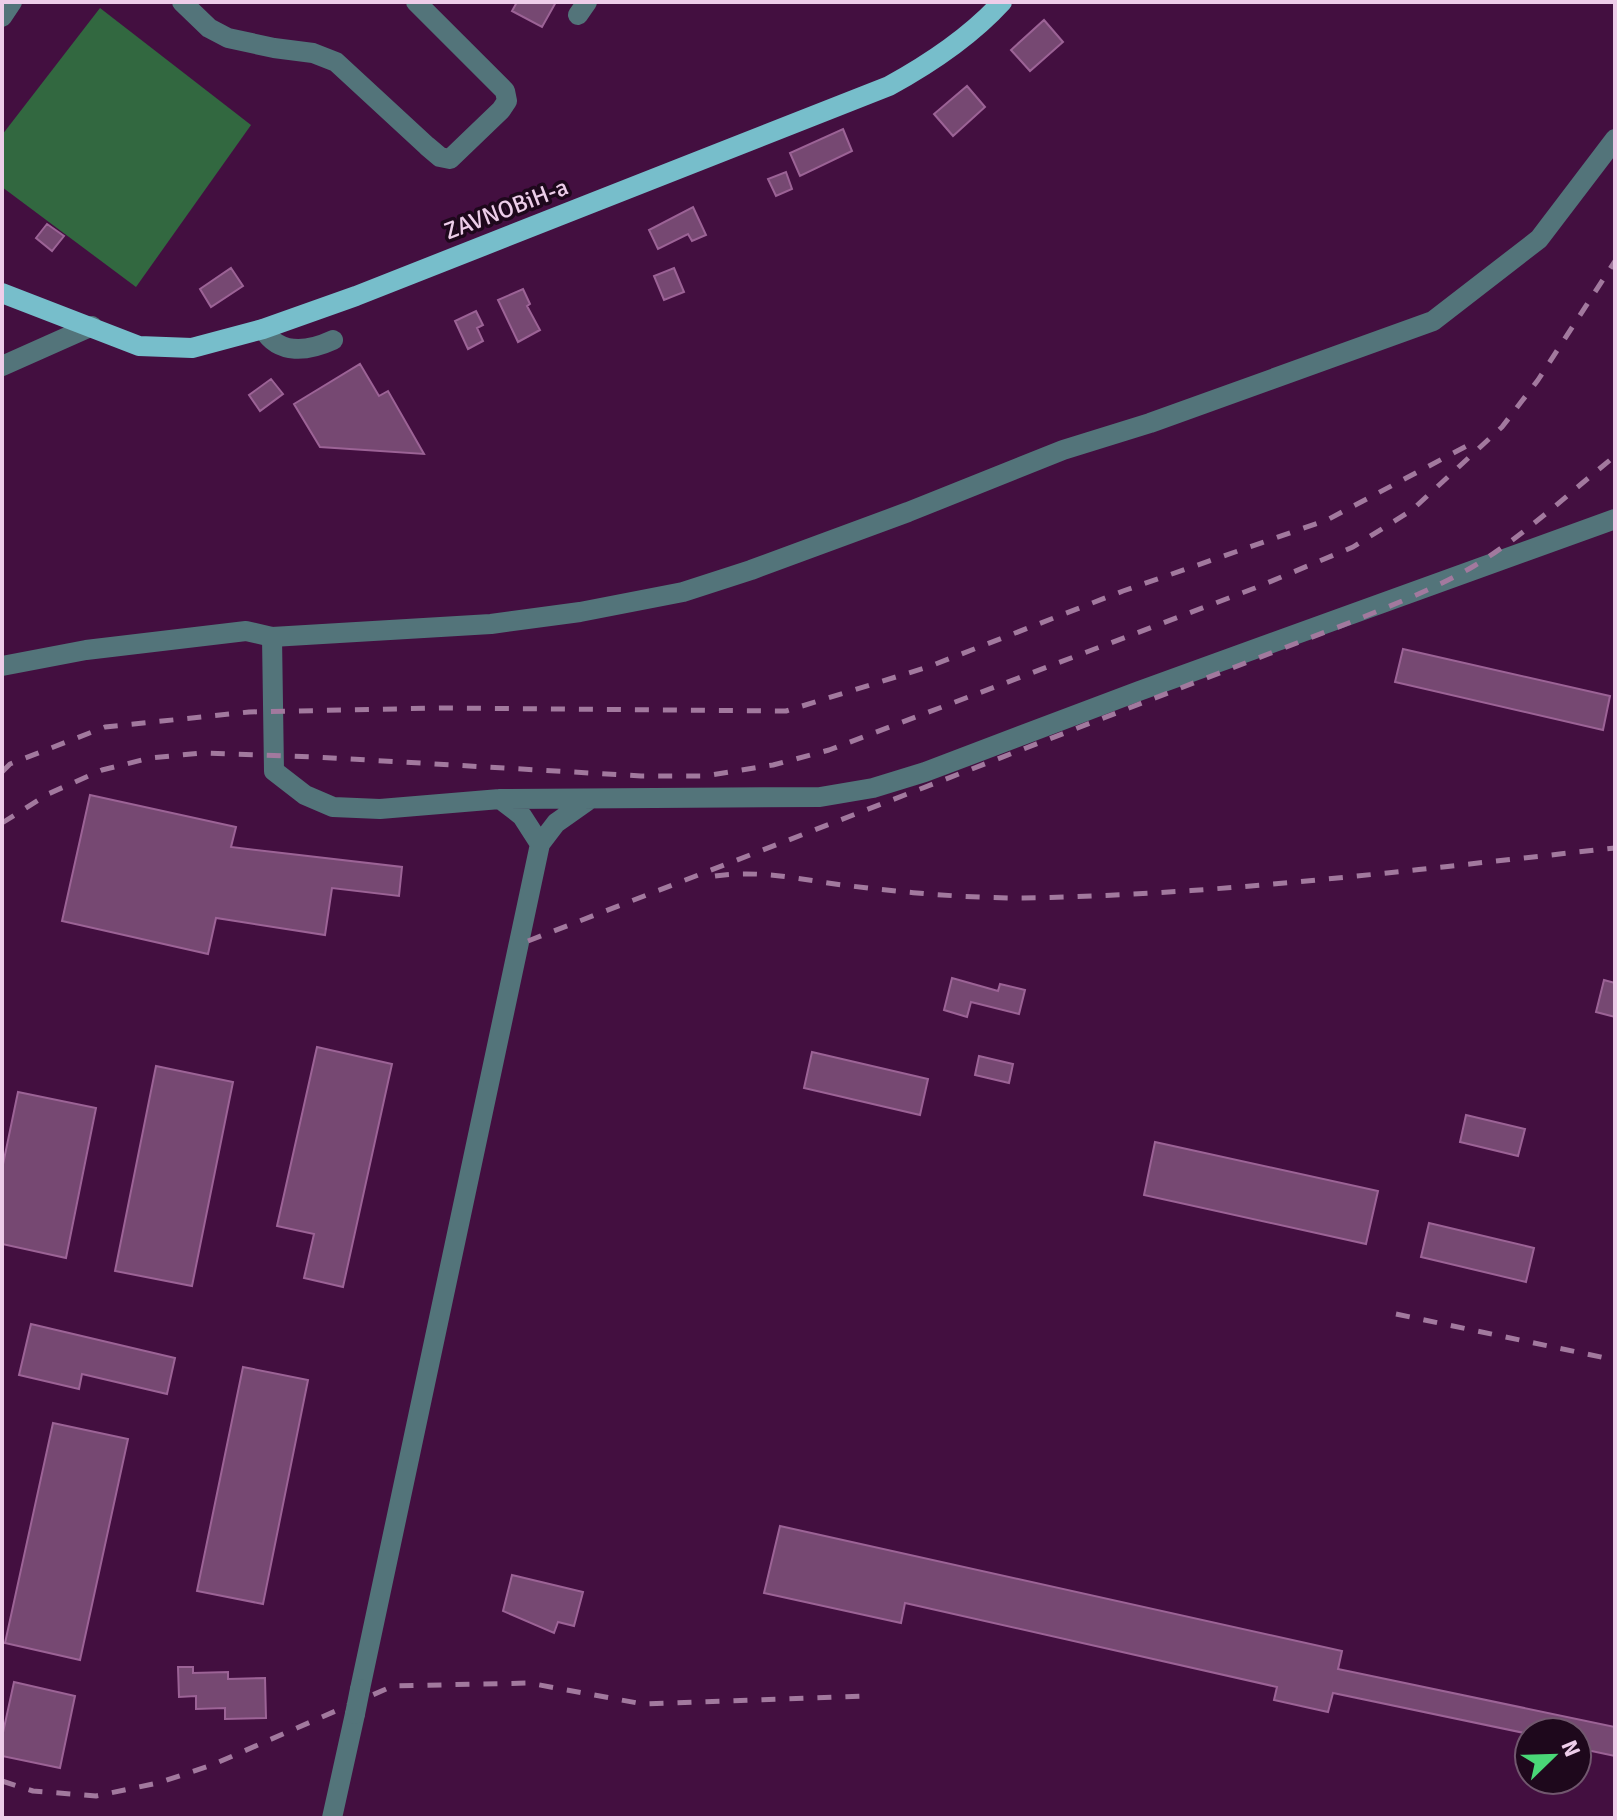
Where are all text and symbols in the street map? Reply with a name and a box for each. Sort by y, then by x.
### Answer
street label: ZAVNOBiH-a [440,172,572,246]
north arrow [1513,1716,1593,1796]
text: N [1556,1736,1586,1761]

